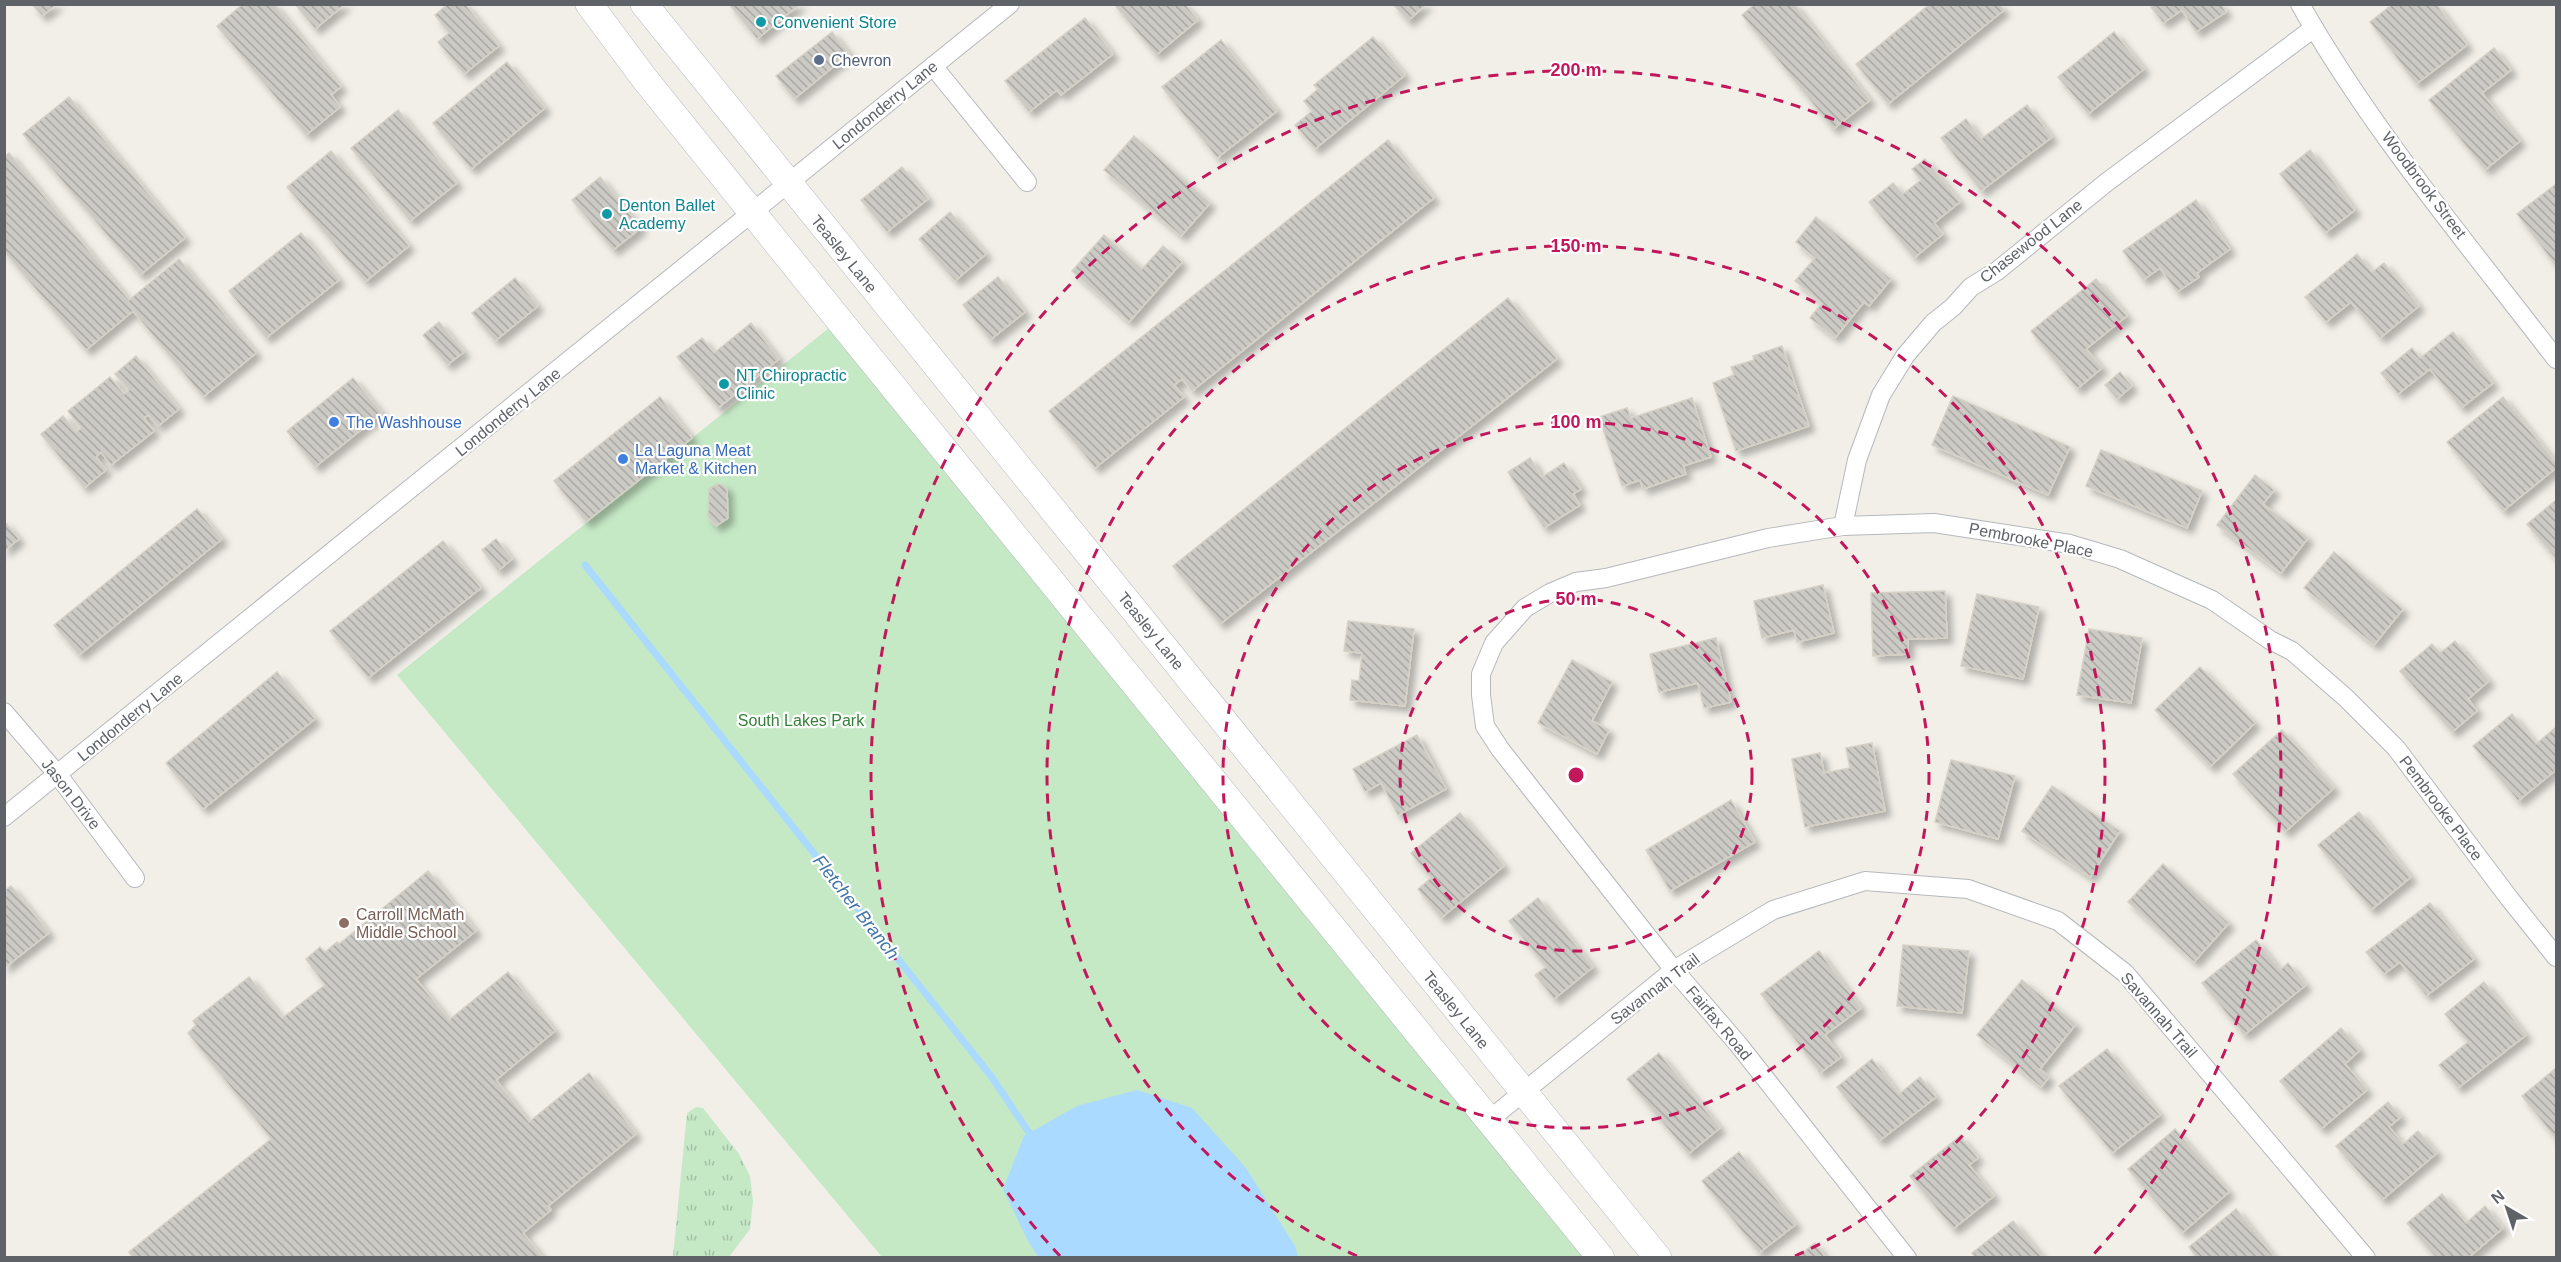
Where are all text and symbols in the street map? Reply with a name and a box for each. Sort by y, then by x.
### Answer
place label: Convenient Store [773,14,897,31]
marker: Convenient Store [754,15,768,29]
place label: Chevron [831,52,891,69]
marker: Chevron [812,53,826,67]
street label: Londonderry Lane [829,57,941,152]
text: 200 m [1550,60,1602,80]
street label: Woodbrook Street [2378,129,2470,242]
street label: Chasewood Lane [1977,196,2085,286]
place label: Denton Ballet Academy [619,197,716,232]
marker: Denton Ballet Academy [600,207,614,221]
street label: Teasley Lane [808,212,880,296]
text: 150 m [1550,236,1602,256]
street label: Londonderry Lane [452,364,564,459]
place label: NT Chiropractic Clinic [736,367,847,402]
marker: NT Chiropractic Clinic [717,377,731,391]
text: 100 m [1550,412,1602,432]
place label: The Washhouse [346,414,462,431]
marker: The Washhouse [327,415,341,429]
place label: La Laguna Meat Market & Kitchen [635,442,757,477]
marker: La Laguna Meat Market & Kitchen [616,452,630,466]
street label: Pembrooke Place [1967,520,2095,560]
street label: Teasley Lane [1115,589,1187,673]
text: 50 m [1555,589,1597,609]
street label: Londonderry Lane [74,669,186,764]
park label: South Lakes Park [738,712,865,729]
street label: Pembrooke Place [2396,752,2486,864]
street label: Jason Drive [38,755,104,833]
centre of rings [1566,765,1586,785]
water label: Fletcher Branch [809,851,903,963]
place label: Carroll McMath Middle School [356,906,464,941]
marker: Carroll McMath Middle School [337,916,351,930]
street label: Savannah Trail [1607,950,1703,1028]
street label: Teasley Lane [1420,968,1492,1052]
street label: Savannah Trail [2118,969,2200,1061]
street label: Fairfax Road [1683,982,1755,1064]
north arrow [2477,1178,2537,1238]
text: N [2488,1186,2508,1207]

